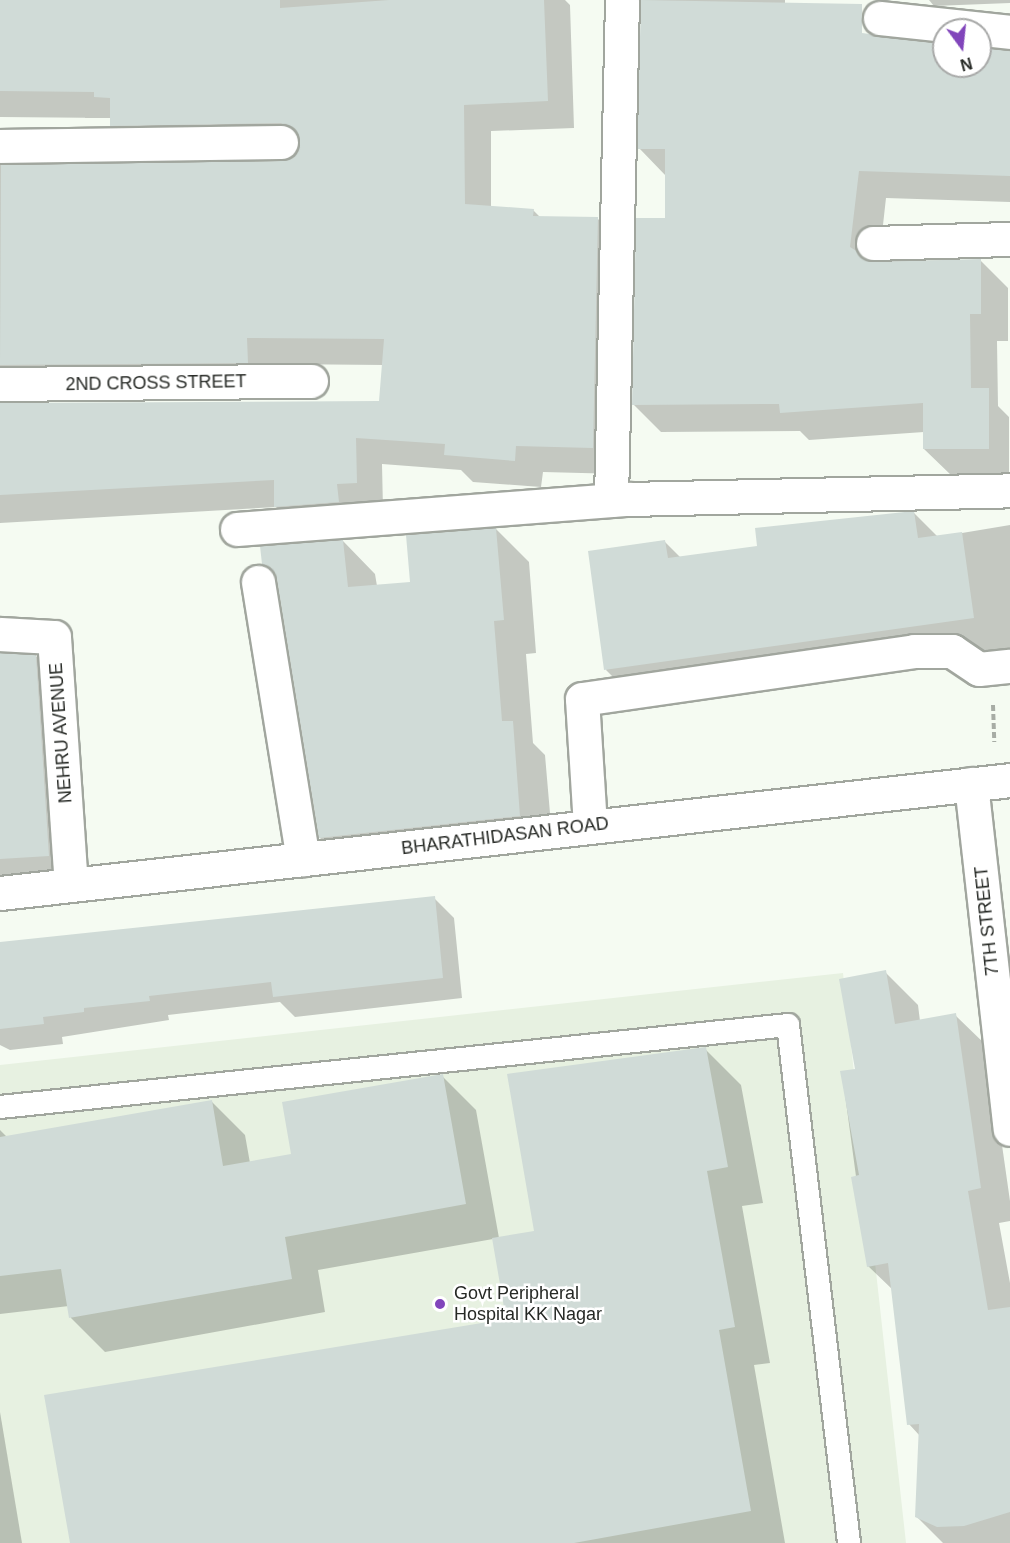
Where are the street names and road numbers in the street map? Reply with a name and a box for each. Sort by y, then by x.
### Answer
street label: 2ND CROSS STREET [65,371,247,395]
street label: NEHRU AVENUE [45,662,77,804]
street label: BHARATHIDASAN ROAD [400,813,610,859]
street label: 7TH STREET [971,865,1003,977]

